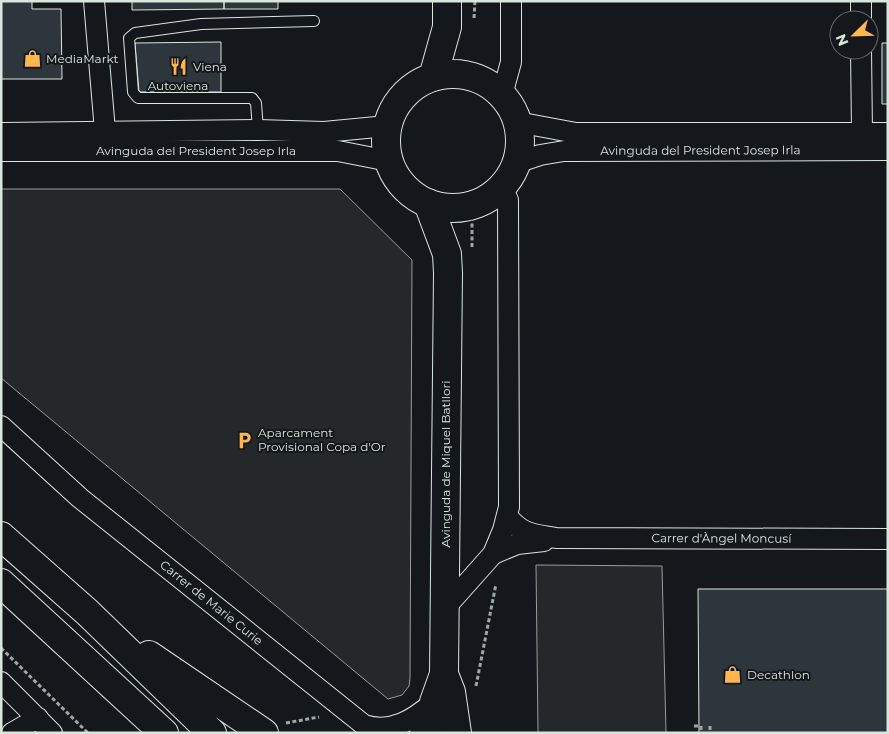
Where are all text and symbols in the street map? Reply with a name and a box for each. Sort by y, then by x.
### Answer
north arrow [829,10,879,60]
text: N [832,31,853,49]
shop icon: MediaMarkt [22,49,42,69]
place label: MediaMarkt [46,51,119,66]
restaurant icon: Viena [169,57,189,77]
place label: Viena [193,59,227,74]
street label: Autoviena [148,78,208,93]
street label: Avinguda del President Josep Irla [600,142,801,158]
street label: Avinguda del President Josep Irla [96,143,296,158]
street label: Avinguda de Miquel Batllori [438,381,453,547]
place label: Aparcament Provisional Copa d'Or [258,425,386,454]
parking icon: Aparcament Provisional Copa d'Or [234,430,254,450]
street label: Carrer d'Àngel Moncusí [652,530,792,546]
street label: Carrer de Marie Curie [157,557,266,648]
shop icon: Decathlon [723,665,743,685]
place label: Decathlon [747,667,810,682]

